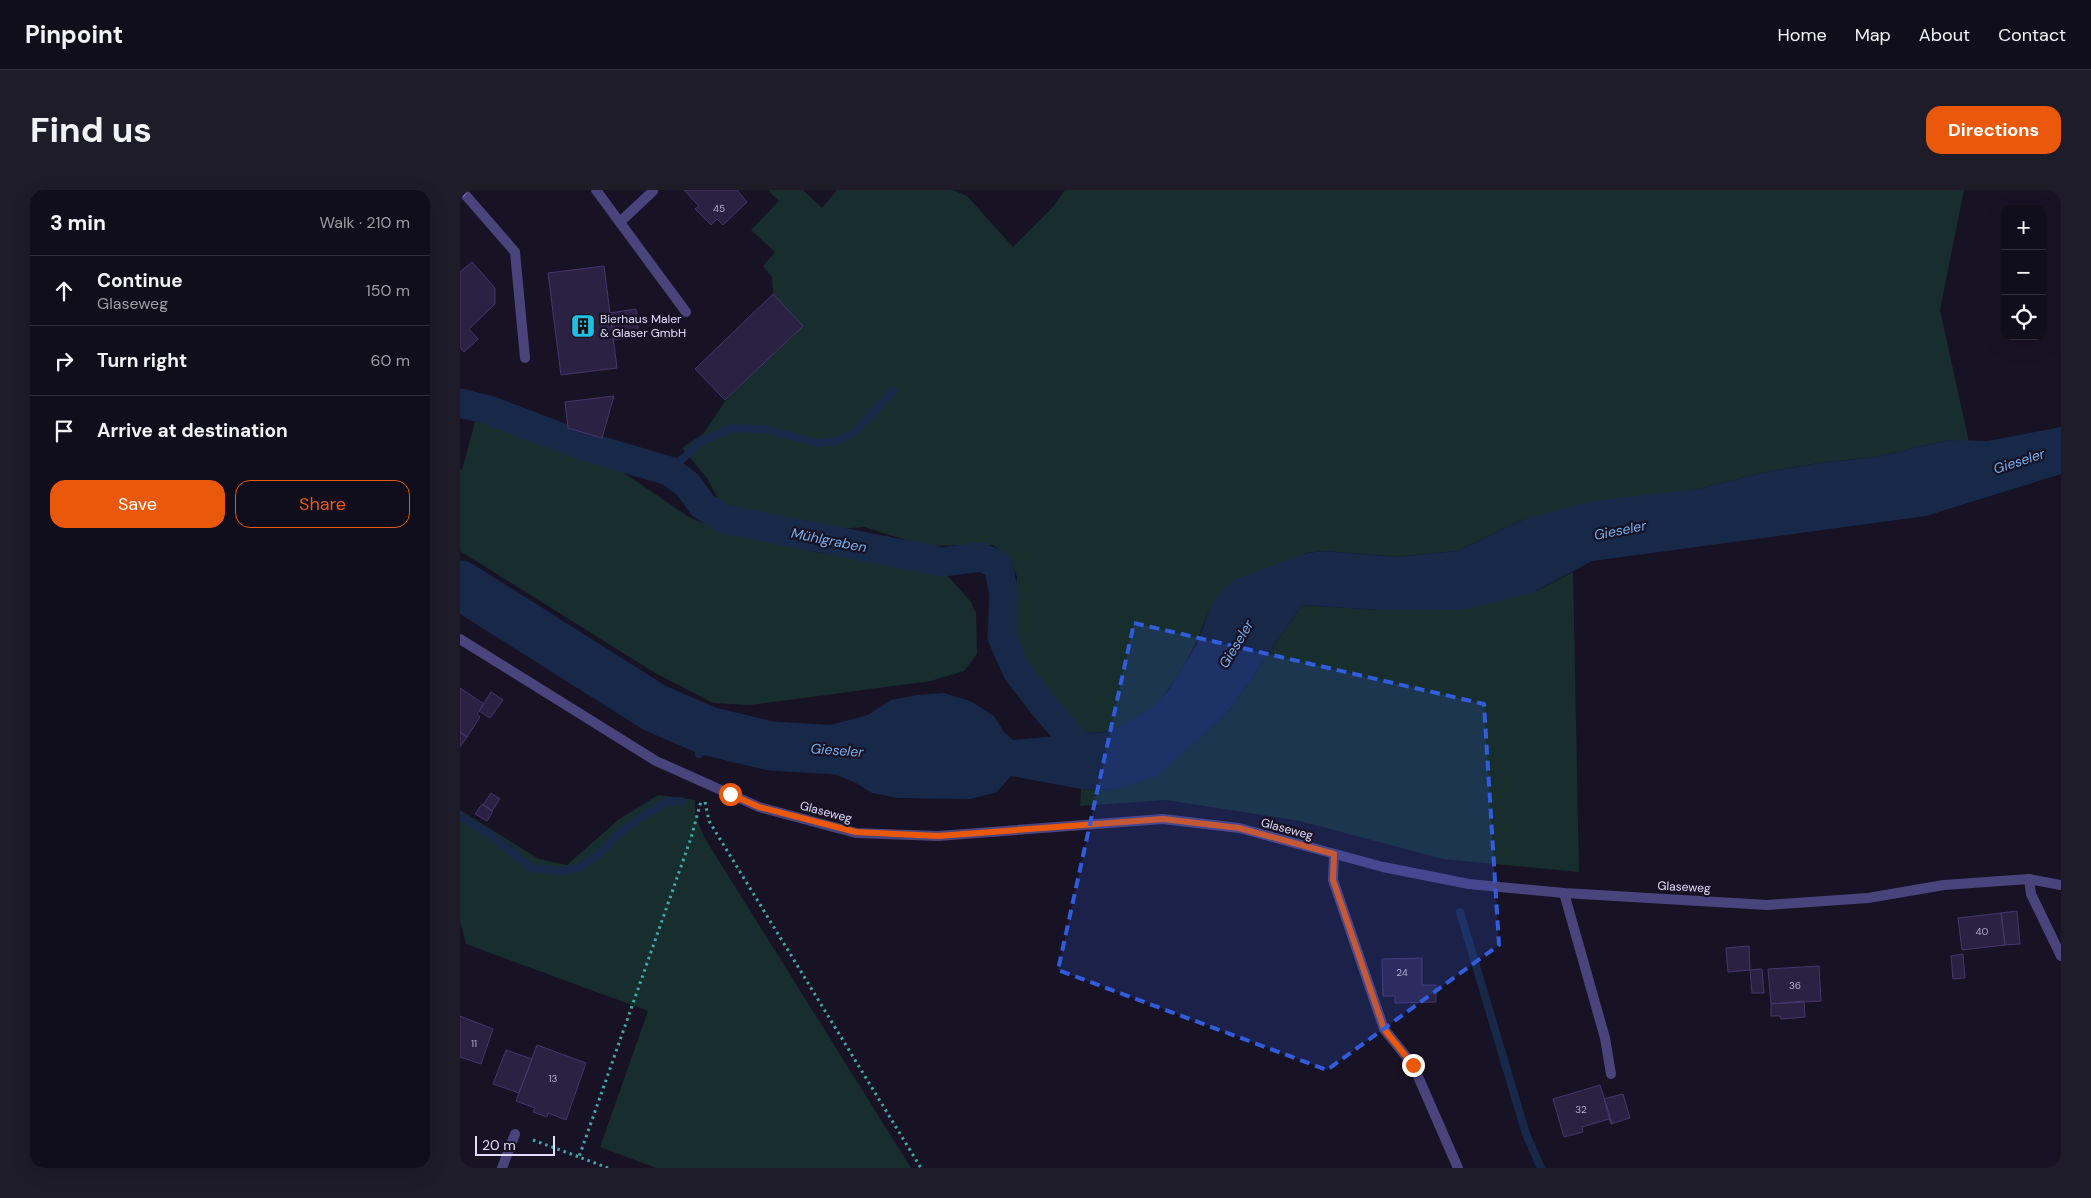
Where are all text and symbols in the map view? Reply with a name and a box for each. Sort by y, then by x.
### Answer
text: Pinpoint [25,19,123,50]
text: Home [1777,23,1827,47]
text: Map [1855,23,1891,47]
text: About [1919,23,1970,47]
text: Contact [1998,23,2066,47]
button: Directions [1926,106,2061,154]
text: Find us [30,107,152,153]
house number: 45 [713,202,725,215]
map controls [2001,205,2046,340]
button: + [2001,205,2046,250]
text: 3 min [50,209,106,237]
text: Walk · 210 m [320,212,410,233]
button: − [2001,250,2046,295]
text: Continue [97,268,183,293]
icon: ahead [50,277,78,305]
text: 150 m [366,280,410,301]
text: Glaseweg [97,293,168,314]
button: locate [2001,295,2046,340]
place label: Bierhaus Maler & Glaser GmbH [600,311,686,341]
building icon: Bierhaus Maler & Glaser GmbH [570,313,596,339]
icon: right [50,347,78,375]
text: Turn right [97,348,187,373]
text: 60 m [370,350,410,371]
icon: arrive [50,417,78,445]
text: Arrive at destination [97,418,288,443]
water label: Gieseler [1991,444,2048,478]
button: Save [50,480,225,528]
button: Share [235,480,410,528]
water label: Gieseler [1592,516,1649,544]
water label: Mühlgraben [790,524,868,556]
water label: Gieseler [1215,616,1258,671]
water label: Gieseler [810,739,865,761]
route start [719,783,742,806]
street label: Glaseweg [798,797,854,827]
street label: Glaseweg [1259,814,1315,844]
street label: Glaseweg [1657,878,1711,896]
house number: 40 [1976,925,1989,938]
house number: 24 [1396,966,1408,979]
house number: 36 [1789,979,1801,992]
house number: 11 [471,1037,477,1050]
route end [1402,1054,1425,1077]
house number: 13 [548,1072,558,1085]
house number: 32 [1575,1103,1587,1116]
scale bar [475,1133,555,1156]
text: 20 m [482,1136,516,1154]

